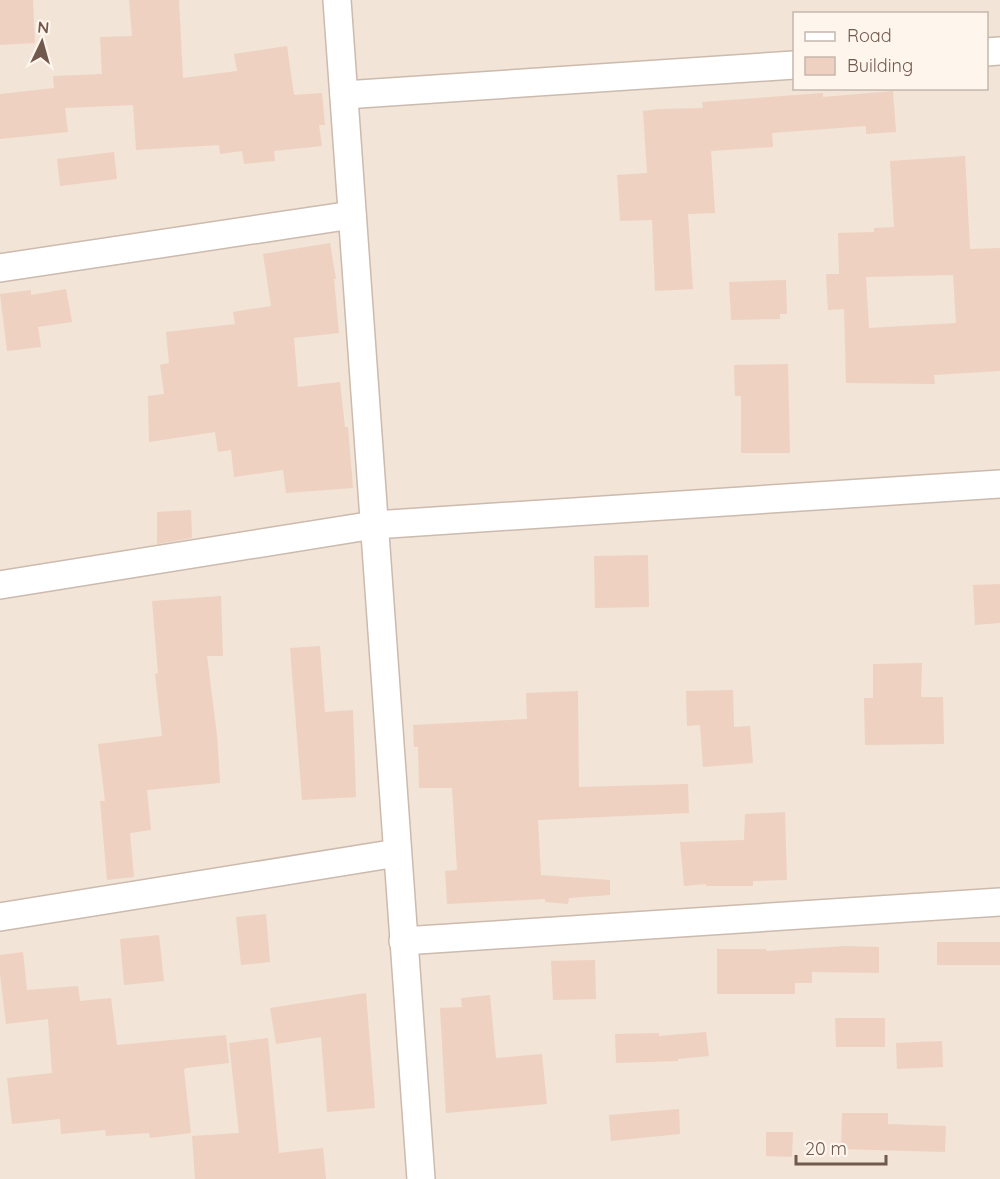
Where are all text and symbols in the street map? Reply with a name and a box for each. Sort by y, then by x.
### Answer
north arrow [12,12,72,72]
legend [793,12,988,90]
text: N [37,17,50,38]
text: Road [847,24,892,47]
text: Building [847,54,913,77]
scale bar [796,1128,886,1166]
text: 20 m [805,1137,847,1160]

